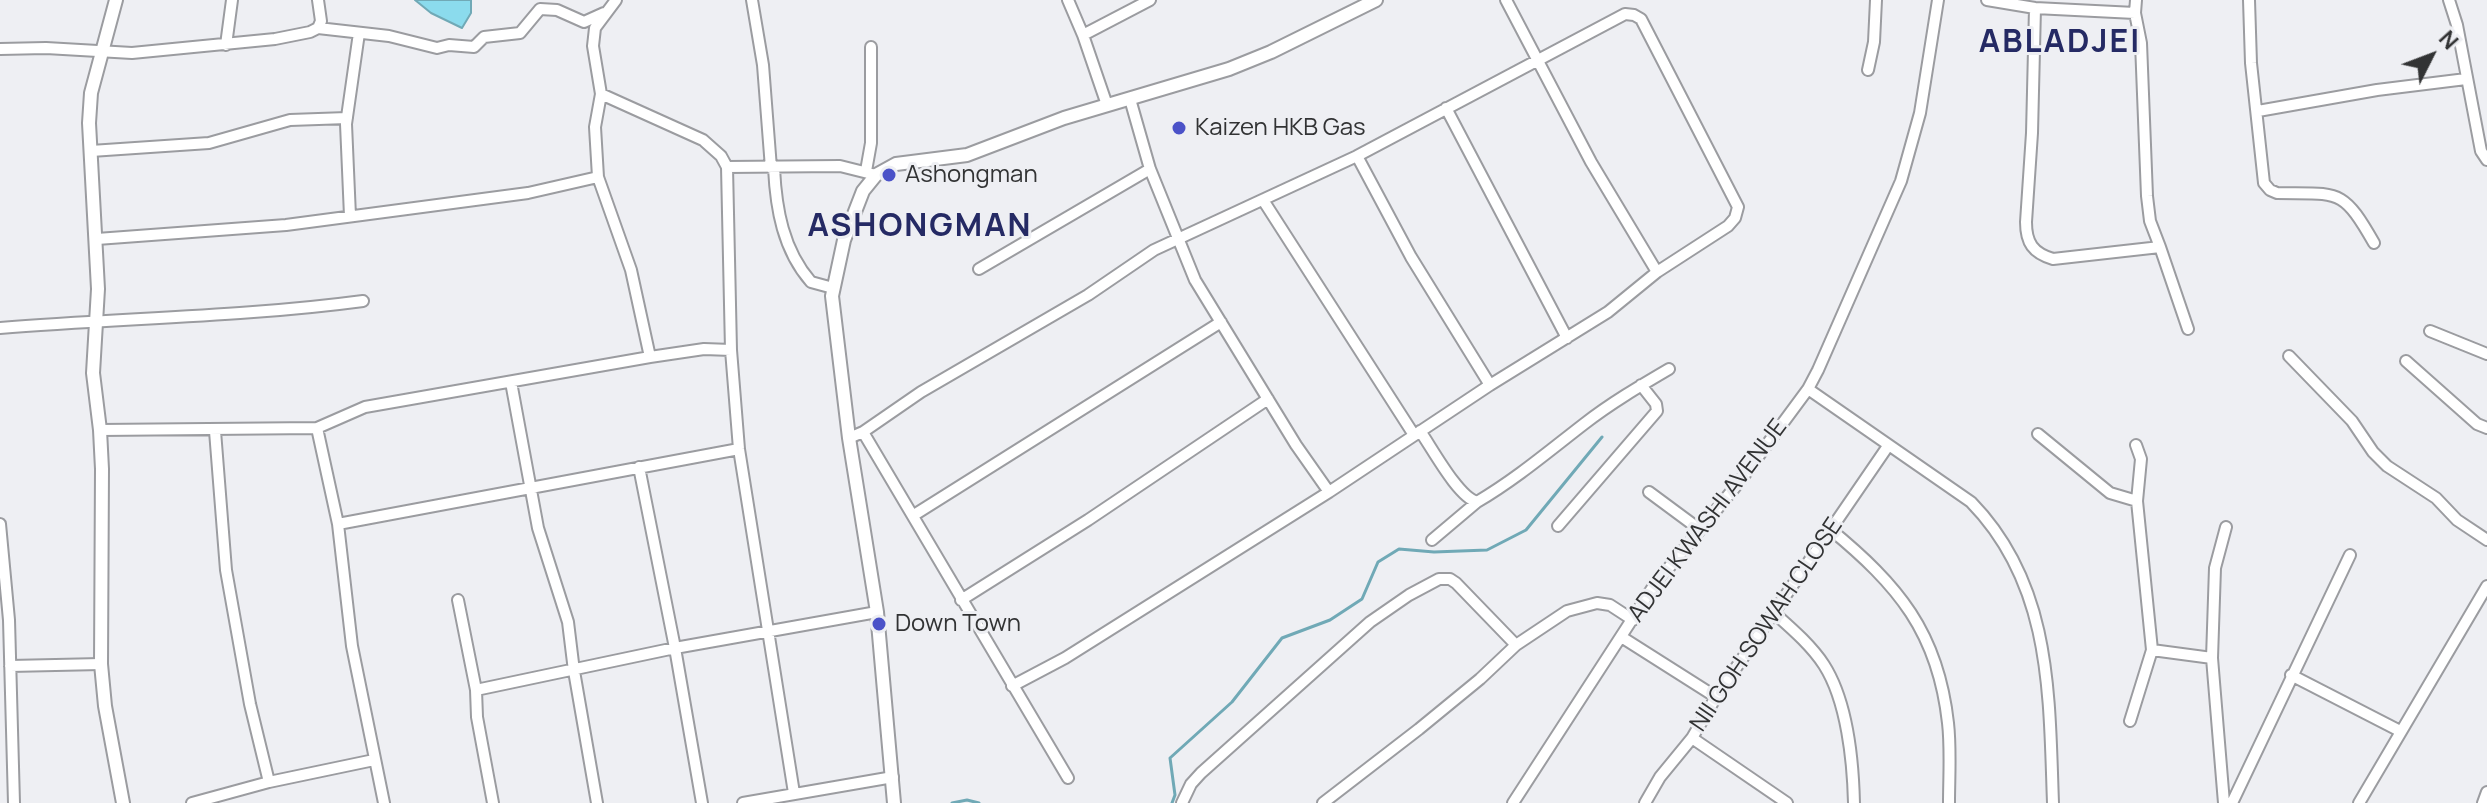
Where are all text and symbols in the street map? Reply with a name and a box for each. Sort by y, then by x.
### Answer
north arrow [2391,16,2471,96]
district label: ABLADJEI [1979,24,2141,62]
text: N [2432,24,2465,56]
place label: Kaizen HKB Gas [1195,114,1366,142]
marker: Kaizen HKB Gas [1170,119,1188,137]
place label: Ashongman [905,161,1038,189]
marker: Ashongman [880,166,898,184]
district label: ASHONGMAN [807,208,1033,246]
street label: ADJEI KWASHI AVENUE [1622,414,1794,628]
street label: NII GOH SOWAH CLOSE [1685,513,1849,737]
place label: Down Town [895,610,1021,638]
marker: Down Town [870,615,888,633]

